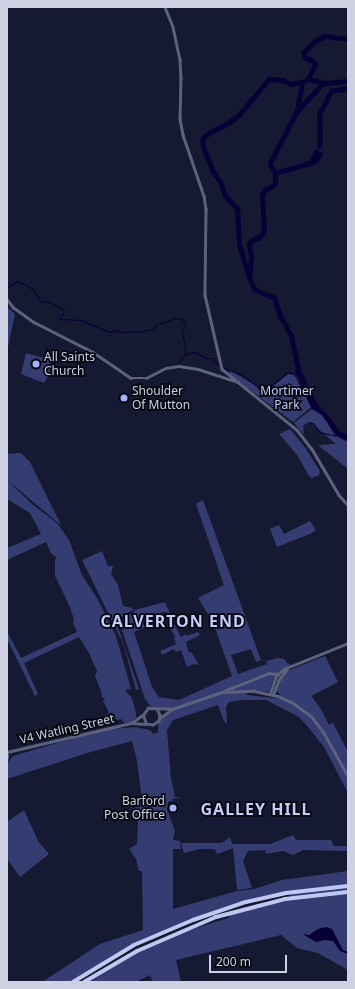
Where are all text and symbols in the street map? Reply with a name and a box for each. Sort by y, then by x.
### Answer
place label: All Saints Church [44,350,95,378]
marker: All Saints Church [31,359,41,369]
place label: Shoulder Of Mutton [132,384,190,412]
park label: Mortimer Park [260,384,314,412]
marker: Shoulder Of Mutton [119,393,129,403]
district label: CALVERTON END [100,611,246,631]
street label: V4 Watling Street [18,711,116,747]
place label: Barford Post Office [104,794,165,822]
district label: GALLEY HILL [200,799,312,819]
marker: Barford Post Office [168,803,178,813]
scale bar [211,947,289,973]
text: 200 m [216,953,251,970]

